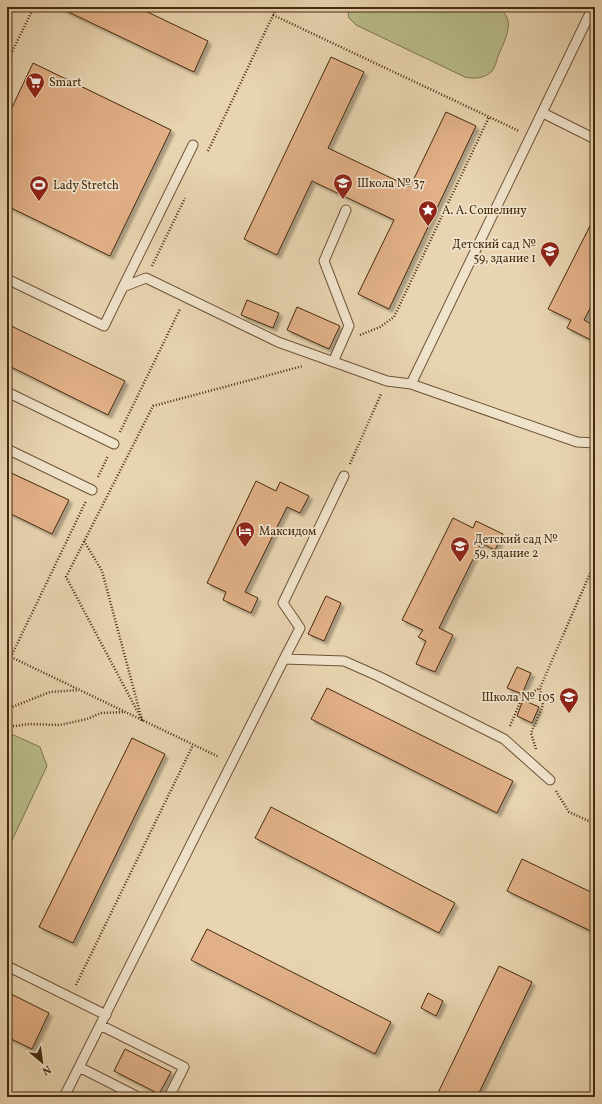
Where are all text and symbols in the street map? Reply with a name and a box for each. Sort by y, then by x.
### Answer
supermarket icon: Smart [24,71,46,99]
place label: Smart [49,75,81,91]
school or university icon: Школа № 37 [332,172,354,200]
sports icon: Lady Stretch [28,174,50,202]
place label: Школа № 37 [357,176,425,192]
place label: Lady Stretch [53,178,119,194]
place icon: А. А. Сошелину [417,199,439,227]
place label: А. А. Сошелину [442,203,527,219]
place label: Детский сад № 59, здание 1 [452,237,536,267]
school or university icon: Детский сад № 59, здание 1 [539,240,561,268]
hotel icon: Максидом [234,520,256,548]
place label: Максидом [259,524,316,540]
place label: Детский сад № 59, здание 2 [474,532,558,562]
school or university icon: Детский сад № 59, здание 2 [449,535,471,563]
school or university icon: Школа № 105 [558,686,580,714]
place label: Школа № 105 [481,690,555,706]
north arrow [22,1042,62,1082]
text: N [39,1061,53,1078]

